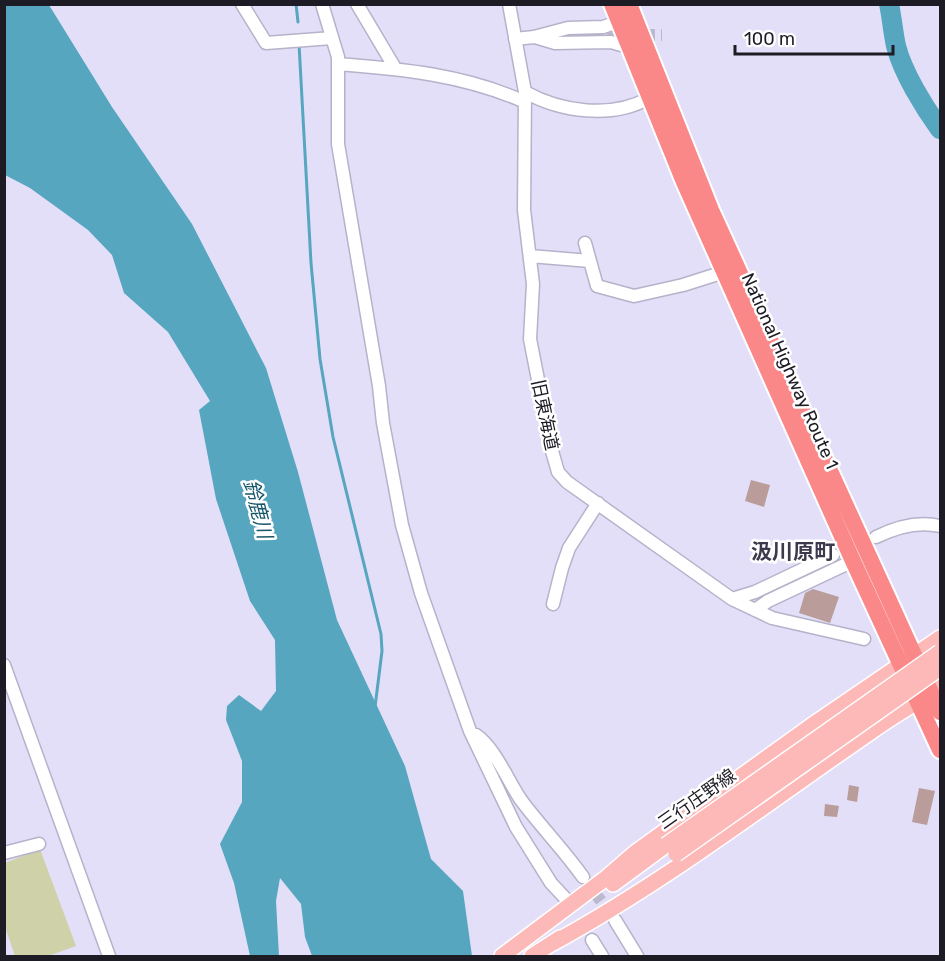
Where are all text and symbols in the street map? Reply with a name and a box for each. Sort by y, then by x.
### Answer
scale bar [735,18,892,56]
text: 100 m [744,28,795,50]
street label: National Highway Route 1 [737,270,843,472]
street label: 旧東海道 [527,377,563,453]
water label: 鈴鹿川 [239,477,278,543]
district label: 汲川原町 [751,539,835,564]
street label: 三行庄野線 [654,764,740,834]

